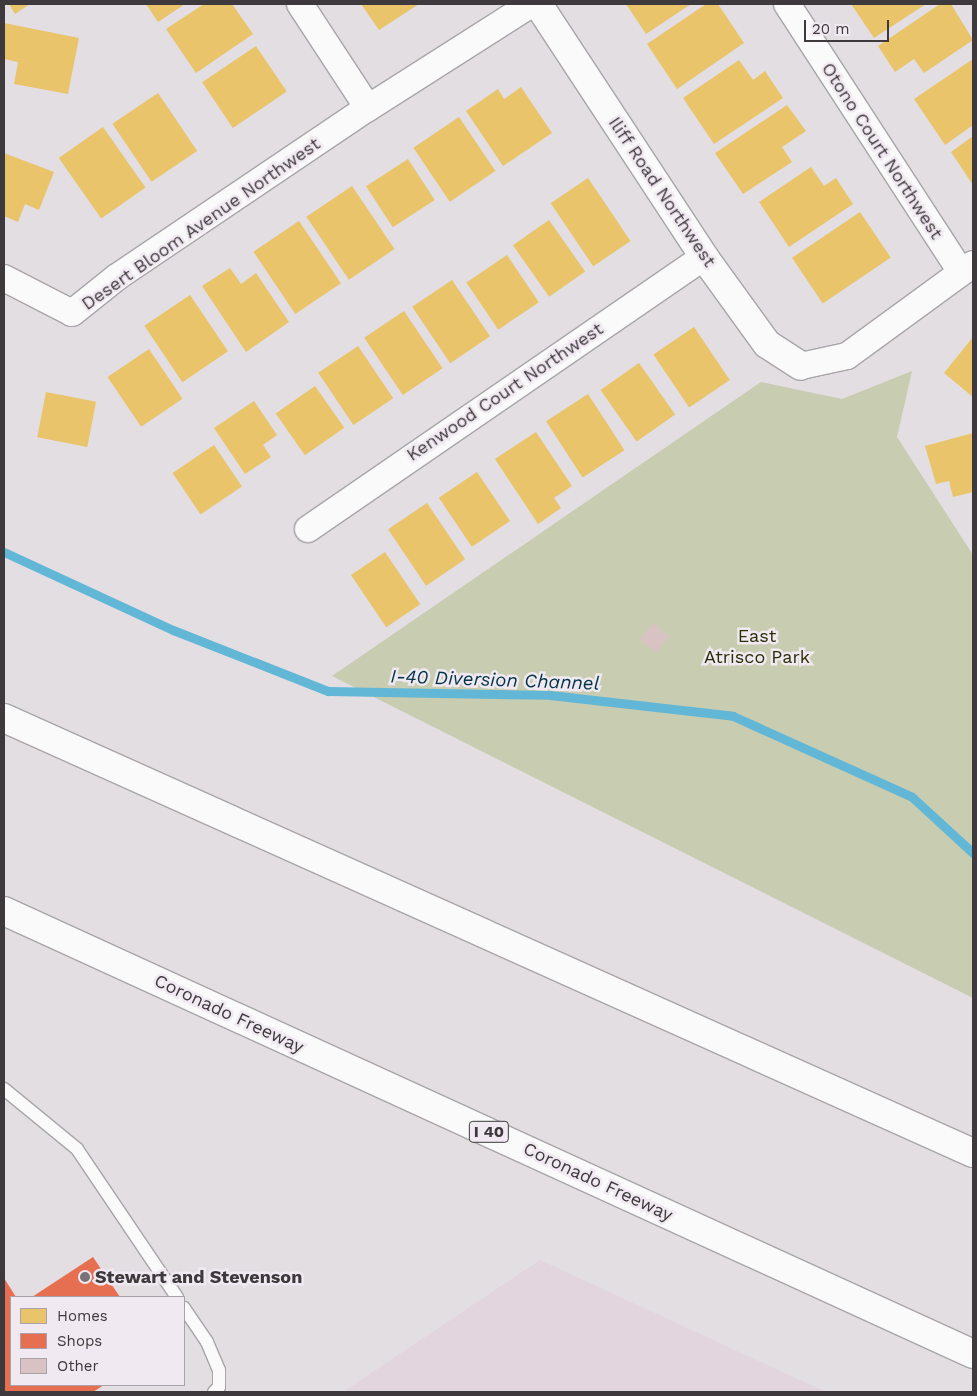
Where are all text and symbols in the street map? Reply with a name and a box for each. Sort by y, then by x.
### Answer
scale bar [807,10,892,42]
text: 20 m [812,20,850,38]
street label: Otono Court Northwest [817,59,947,243]
street label: Iliff Road Northwest [603,112,721,272]
street label: Desert Bloom Avenue Northwest [77,133,325,315]
street label: Kenwood Court Northwest [403,318,607,466]
park label: East Atrisco Park [704,626,810,669]
water label: I-40 Diversion Channel [390,665,600,695]
street label: Coronado Freeway [151,970,307,1058]
road number: I 40 [468,1118,510,1146]
street label: Coronado Freeway [520,1138,676,1226]
place label: Stewart and Stevenson [95,1266,302,1288]
marker: Stewart and Stevenson [79,1271,91,1283]
legend [10,1296,185,1386]
text: Homes [57,1307,108,1325]
text: Shops [57,1332,102,1350]
text: Other [57,1357,99,1375]

